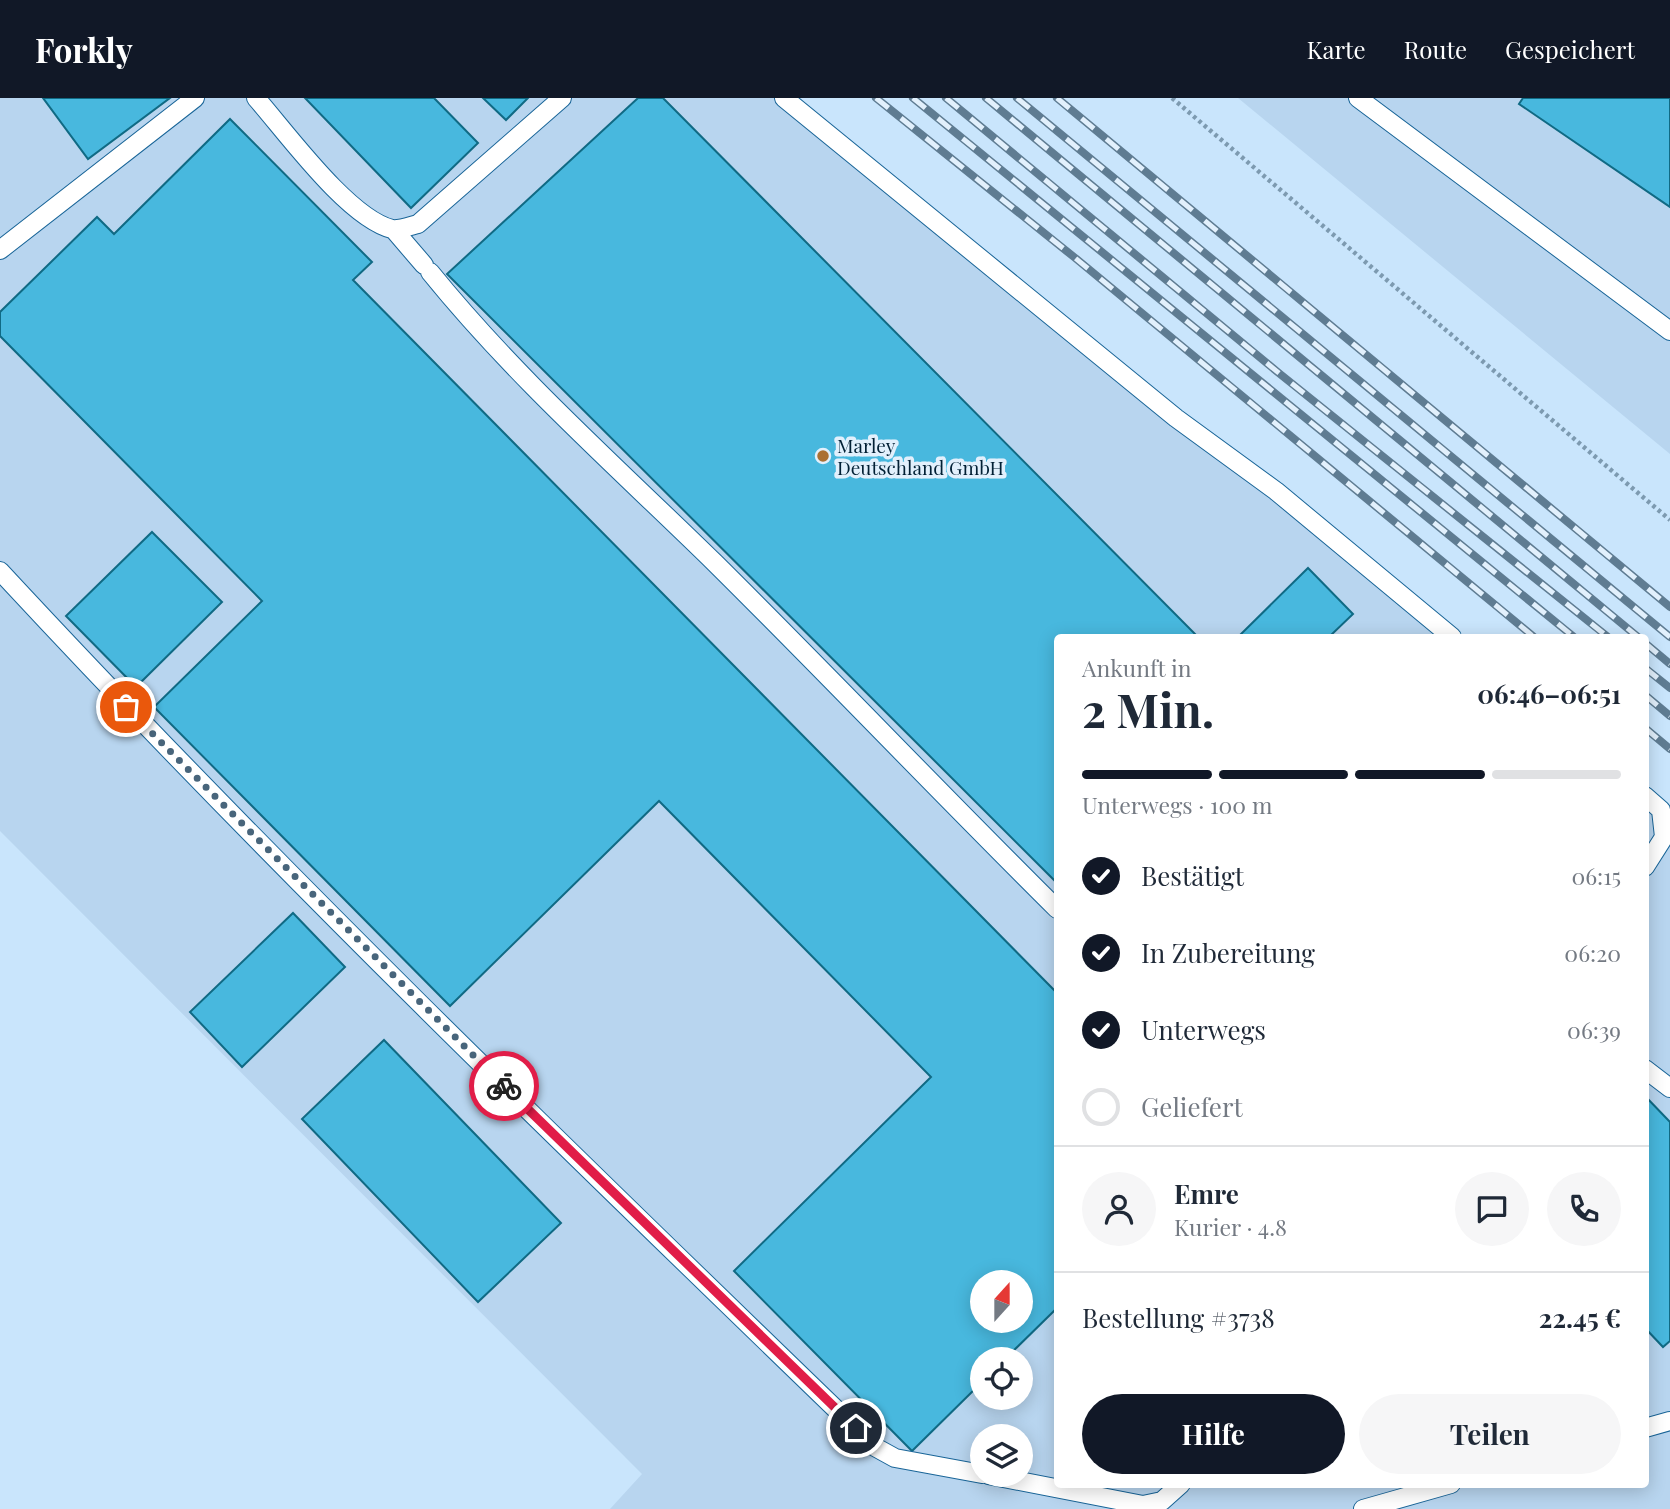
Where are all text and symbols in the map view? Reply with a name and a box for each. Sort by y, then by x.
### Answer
text: Forkly [35,27,133,71]
text: Karte [1307,33,1366,65]
text: Route [1404,33,1467,65]
text: Gespeichert [1505,33,1635,65]
place label: Marley Deutschland GmbH [837,432,1004,480]
marker: Marley Deutschland GmbH [815,448,831,464]
text: Ankunft in [1082,652,1192,683]
text: 06:46–06:51 [1477,676,1621,711]
pin [96,677,156,737]
text: 2 Min. [1082,678,1214,740]
icon: bag [107,688,145,726]
text: Unterwegs · 100 m [1082,789,1272,820]
icon: check [1082,857,1120,895]
text: Bestätigt [1141,858,1244,893]
text: 06:15 [1571,860,1621,891]
icon: check [1082,934,1120,972]
text: In Zubereitung [1141,935,1315,970]
text: 06:20 [1564,937,1621,968]
icon: check [1082,1011,1120,1049]
text: Unterwegs [1141,1012,1266,1047]
text: 06:39 [1567,1014,1621,1045]
courier [469,1051,539,1121]
icon: bike [485,1067,523,1105]
text: Geliefert [1141,1089,1243,1124]
button: person [1082,1172,1156,1246]
button: chat [1455,1172,1529,1246]
button: phone [1547,1172,1621,1246]
text: Emre [1174,1176,1239,1211]
text: Kurier · 4.8 [1174,1211,1287,1242]
north arrow [970,1270,1032,1334]
map controls [970,1270,1033,1487]
text: Bestellung #3738 [1082,1300,1275,1335]
text: 22.45 € [1539,1300,1621,1335]
button: locate [970,1347,1033,1410]
button: Hilfe [1082,1394,1345,1474]
button: Teilen [1359,1394,1621,1474]
pin [826,1398,886,1458]
icon: home [837,1409,875,1447]
button: layers [970,1424,1033,1487]

